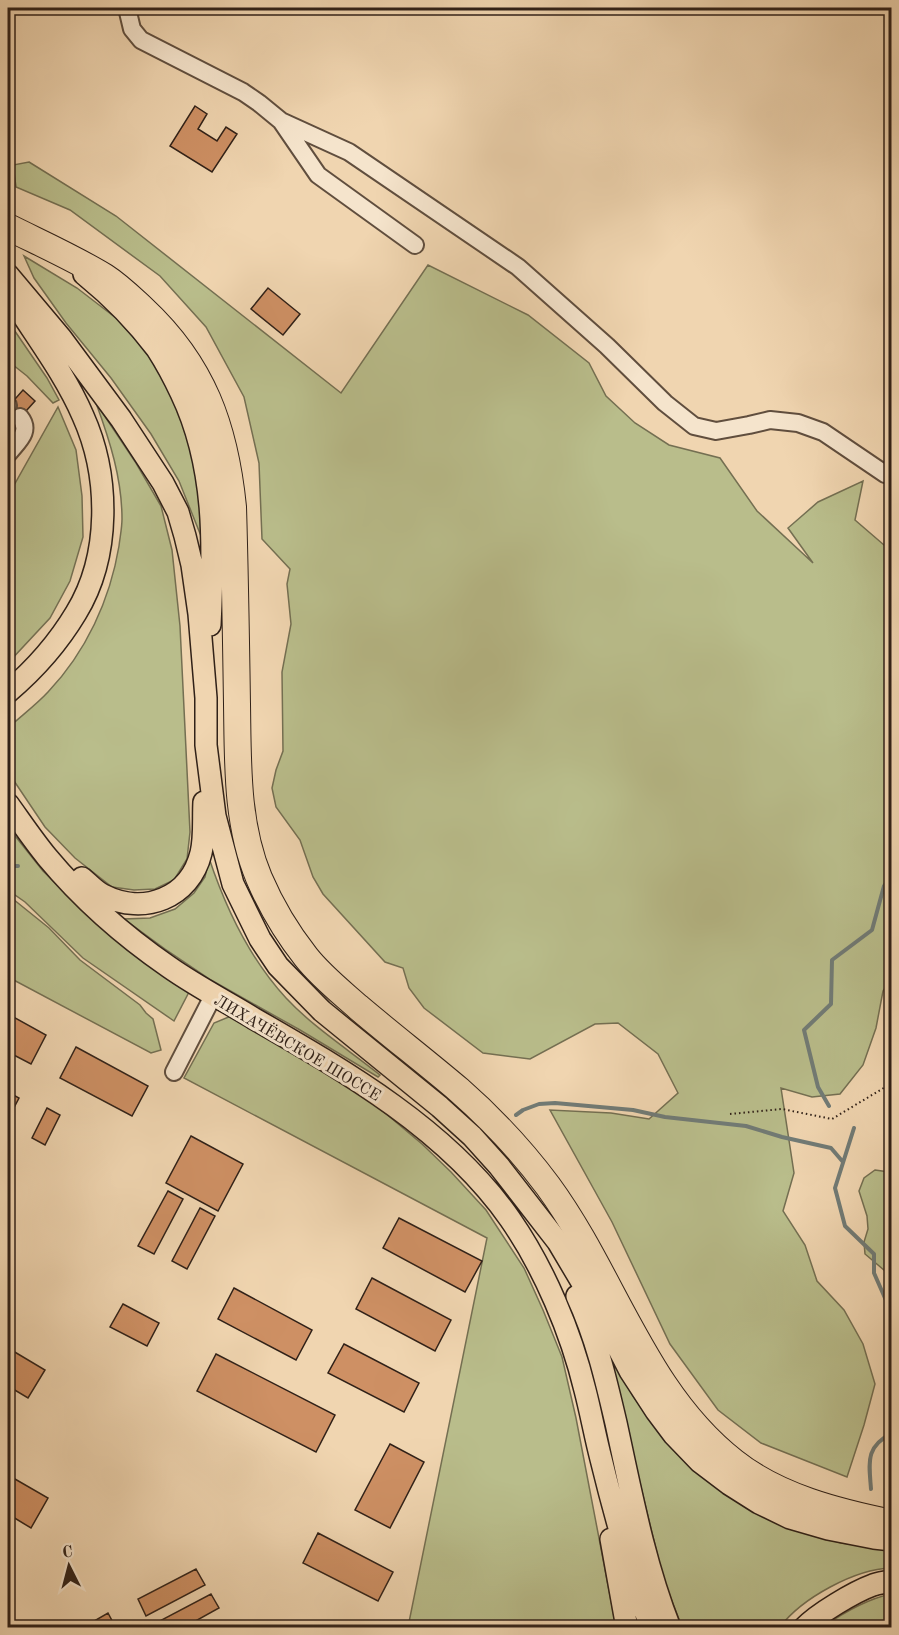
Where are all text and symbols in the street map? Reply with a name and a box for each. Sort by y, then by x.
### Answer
street label: ЛИХАЧЁВСКОЕ ШОССЕ [211,989,385,1105]
north arrow [39,1536,99,1596]
text: С [62,1545,74,1562]

